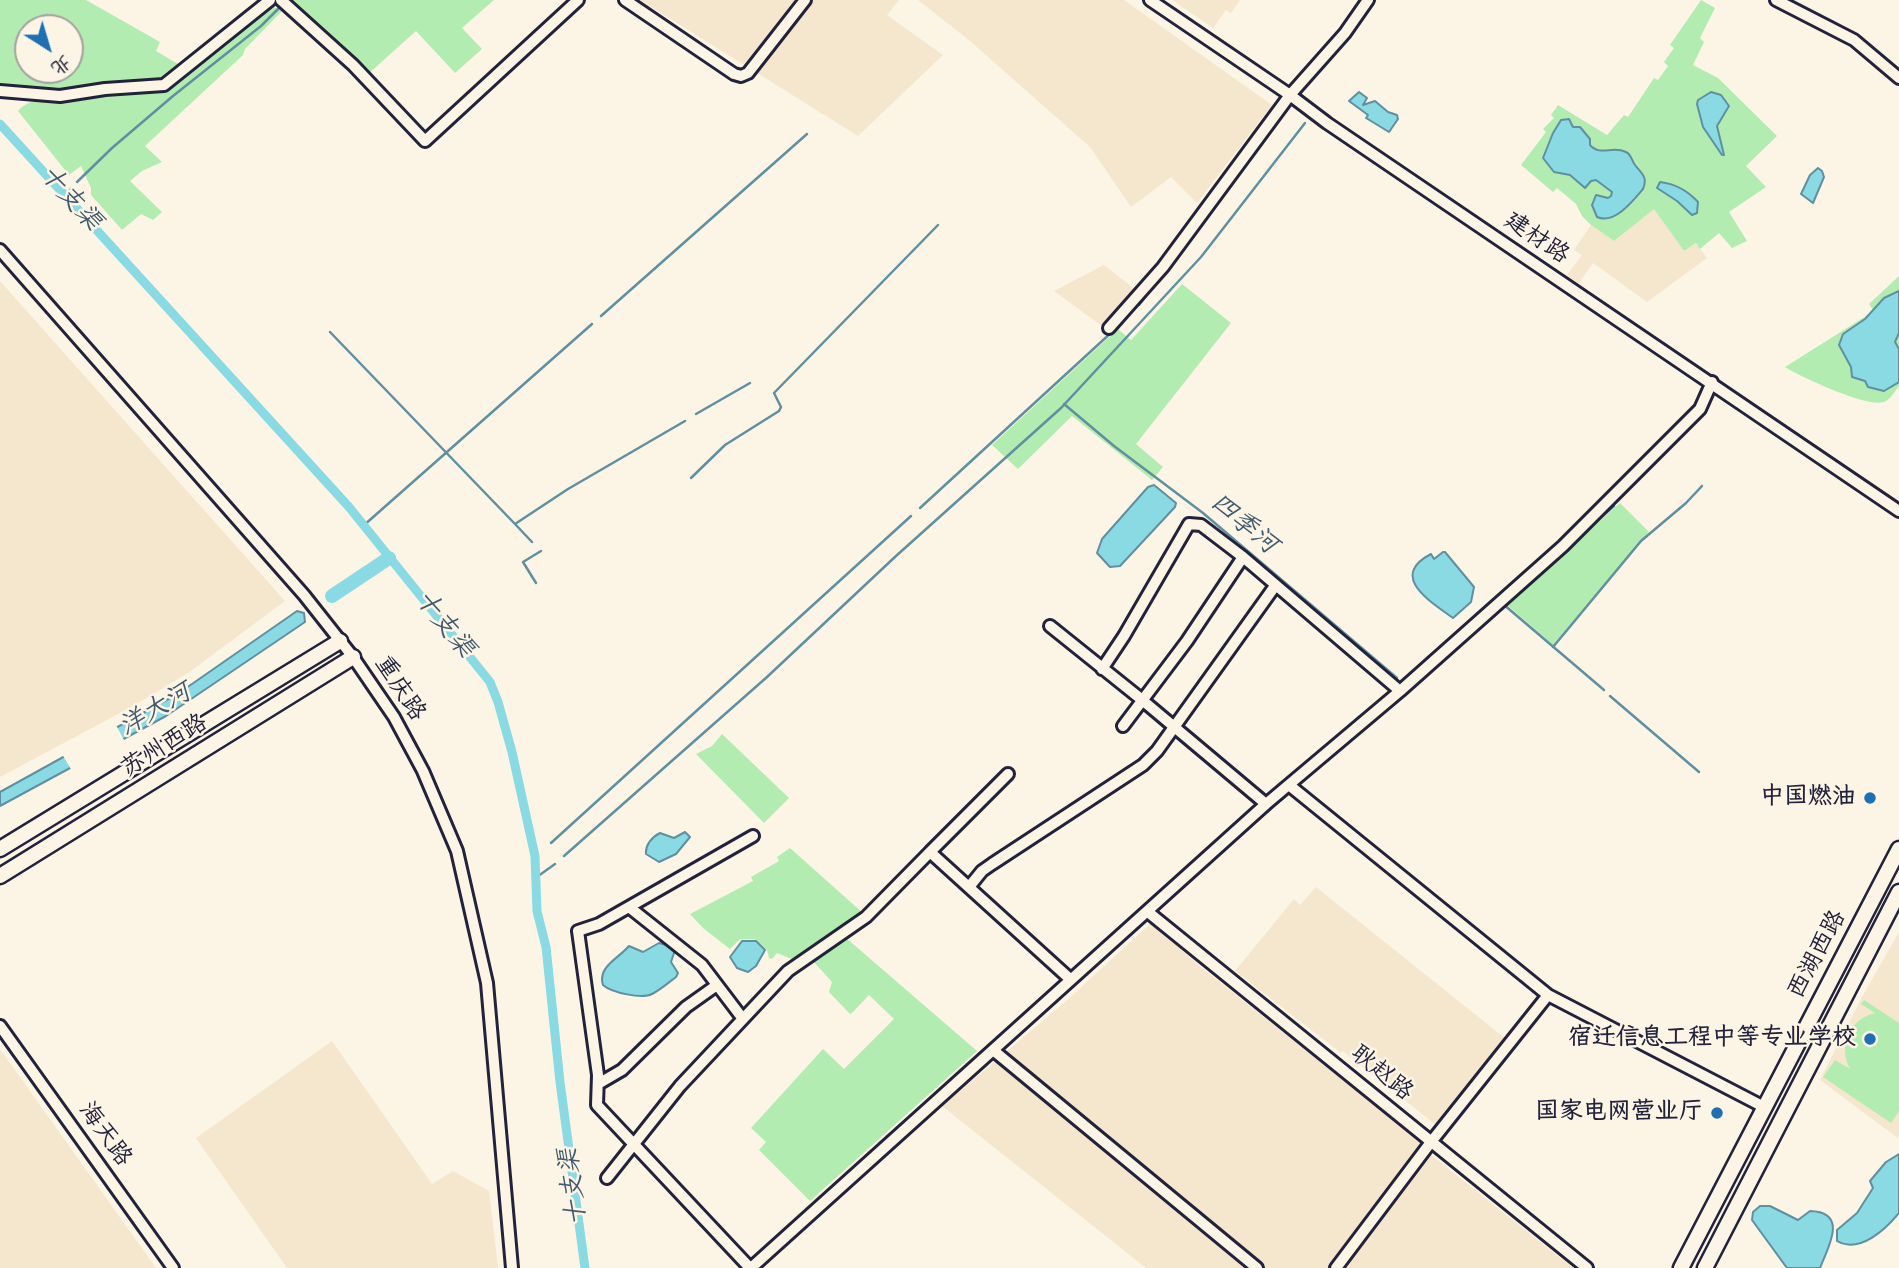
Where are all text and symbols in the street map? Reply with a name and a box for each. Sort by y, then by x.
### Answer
north arrow [14,14,84,84]
text: 北 [45,48,76,81]
water label: 十支渠 [31,160,107,238]
street label: 建材路 [1498,207,1574,271]
water label: 四季河 [1203,488,1283,562]
water label: 十支渠 [406,585,480,665]
street label: 重庆路 [367,651,431,727]
water label: 洋大河 [114,678,198,744]
street label: 苏州西路 [117,709,213,785]
place label: 中国燃油 [1760,784,1856,812]
marker: 中国燃油 [1862,790,1878,806]
street label: 西湖西路 [1783,906,1853,1004]
place label: 宿迁信息工程中等专业学校 [1568,1025,1856,1053]
marker: 宿迁信息工程中等专业学校 [1862,1031,1878,1047]
street label: 耿赵路 [1344,1040,1418,1108]
street label: 海天路 [71,1097,137,1173]
place label: 国家电网营业厅 [1535,1099,1703,1127]
marker: 国家电网营业厅 [1709,1105,1725,1121]
water label: 十支渠 [555,1146,595,1228]

